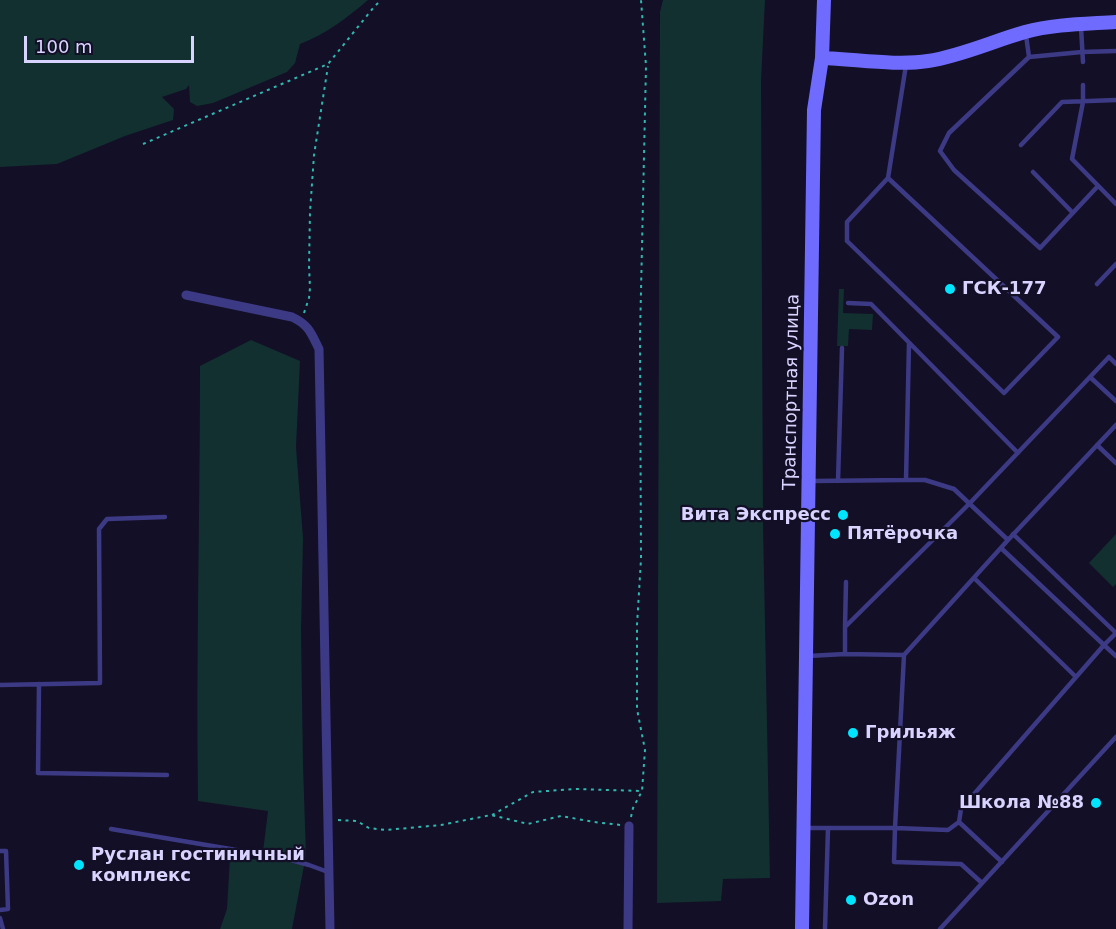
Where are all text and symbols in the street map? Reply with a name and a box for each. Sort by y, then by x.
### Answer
scale bar [27,24,196,62]
text: 100 m [35,36,93,57]
place label: ГСК-177 [962,278,1046,300]
marker: ГСК-177 [943,282,957,296]
street label: Транспортная улица [779,294,805,490]
place label: Вита Экспресс [681,504,831,526]
marker: Вита Экспресс [836,508,850,522]
place label: Пятёрочка [847,523,958,545]
marker: Пятёрочка [828,527,842,541]
place label: Грильяж [865,722,956,744]
marker: Грильяж [846,726,860,740]
place label: Школа №88 [959,792,1084,814]
marker: Школа №88 [1089,796,1103,810]
place label: Руслан гостиничный комплекс [91,844,305,886]
marker: Руслан гостиничный комплекс [72,858,86,872]
place label: Ozon [863,889,914,911]
marker: Ozon [844,893,858,907]

